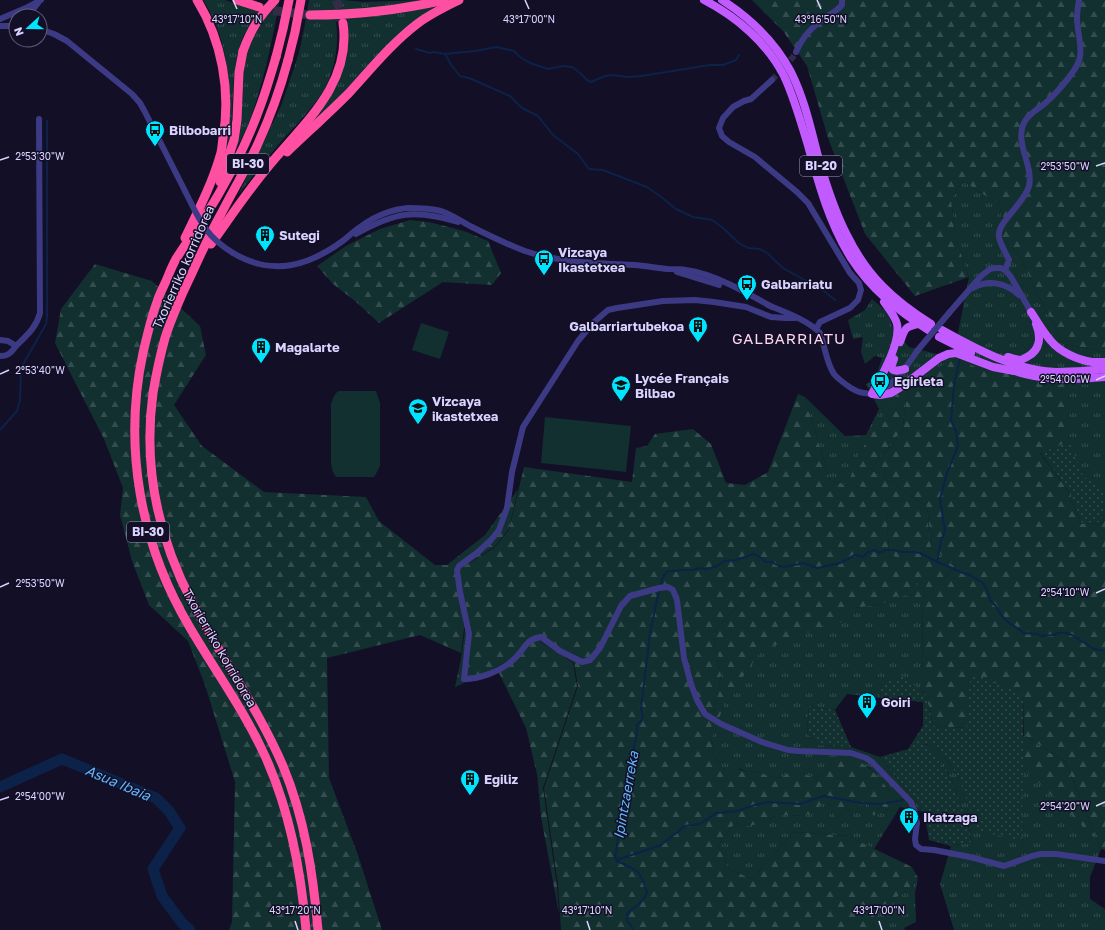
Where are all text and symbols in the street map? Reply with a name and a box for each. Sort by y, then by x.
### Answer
north arrow [8,8,48,48]
text: 43°17'10"N [212,13,262,25]
text: 43°17'00"N [503,13,555,25]
text: 43°16'50"N [795,13,847,25]
text: N [11,26,26,38]
bus stop icon: Bilbobarri [144,119,166,147]
place label: Bilbobarri [169,122,231,138]
text: 2°53'30"W [15,150,65,162]
road number: BI-30 [227,154,269,174]
road number: BI-20 [800,156,842,176]
text: 2°53'50"W [1040,160,1090,172]
street label: Txorierriko korridorea [149,203,217,331]
building icon: Sutegi [254,224,276,252]
place label: Sutegi [279,227,320,243]
place label: Vizcaya Ikastetxea [558,244,626,275]
bus stop icon: Vizcaya Ikastetxea [533,248,555,276]
bus stop icon: Galbarriatu [736,273,758,301]
place label: Galbarriatu [761,276,832,292]
building icon: Galbarriartubekoa [687,315,709,343]
place label: Galbarriartubekoa [569,318,684,334]
district label: GALBARRIATU [732,329,846,347]
building icon: Magalarte [250,336,272,364]
place label: Magalarte [275,339,340,355]
text: 2°53'40"W [15,364,65,376]
place label: Lycée Français Bilbao [635,370,729,401]
bus stop icon: Egirleta [869,370,891,398]
place label: Egirleta [894,373,944,389]
text: 2°54'00"W [1040,373,1090,385]
school or university icon: Lycée Français Bilbao [610,374,632,402]
place label: Vizcaya ikastetxea [432,393,499,424]
school or university icon: Vizcaya ikastetxea [407,397,429,425]
road number: BI-30 [127,522,169,542]
text: 2°53'50"W [15,577,65,589]
street label: Txorierriko korridorea [180,586,260,710]
text: 2°54'10"W [1041,586,1090,598]
building icon: Goiri [856,691,878,719]
place label: Goiri [881,694,911,710]
water label: Ipintzaerreka [609,749,642,840]
water label: Asua Ibaia [83,761,154,804]
building icon: Egiliz [459,768,481,796]
place label: Egiliz [484,771,519,787]
text: 2°54'00"W [15,790,65,802]
text: 2°54'20"W [1040,800,1090,812]
building icon: Ikatzaga [898,806,920,834]
place label: Ikatzaga [923,809,978,825]
text: 43°17'20"N [269,904,321,916]
text: 43°17'10"N [562,904,612,916]
text: 43°17'00"N [853,904,905,916]

